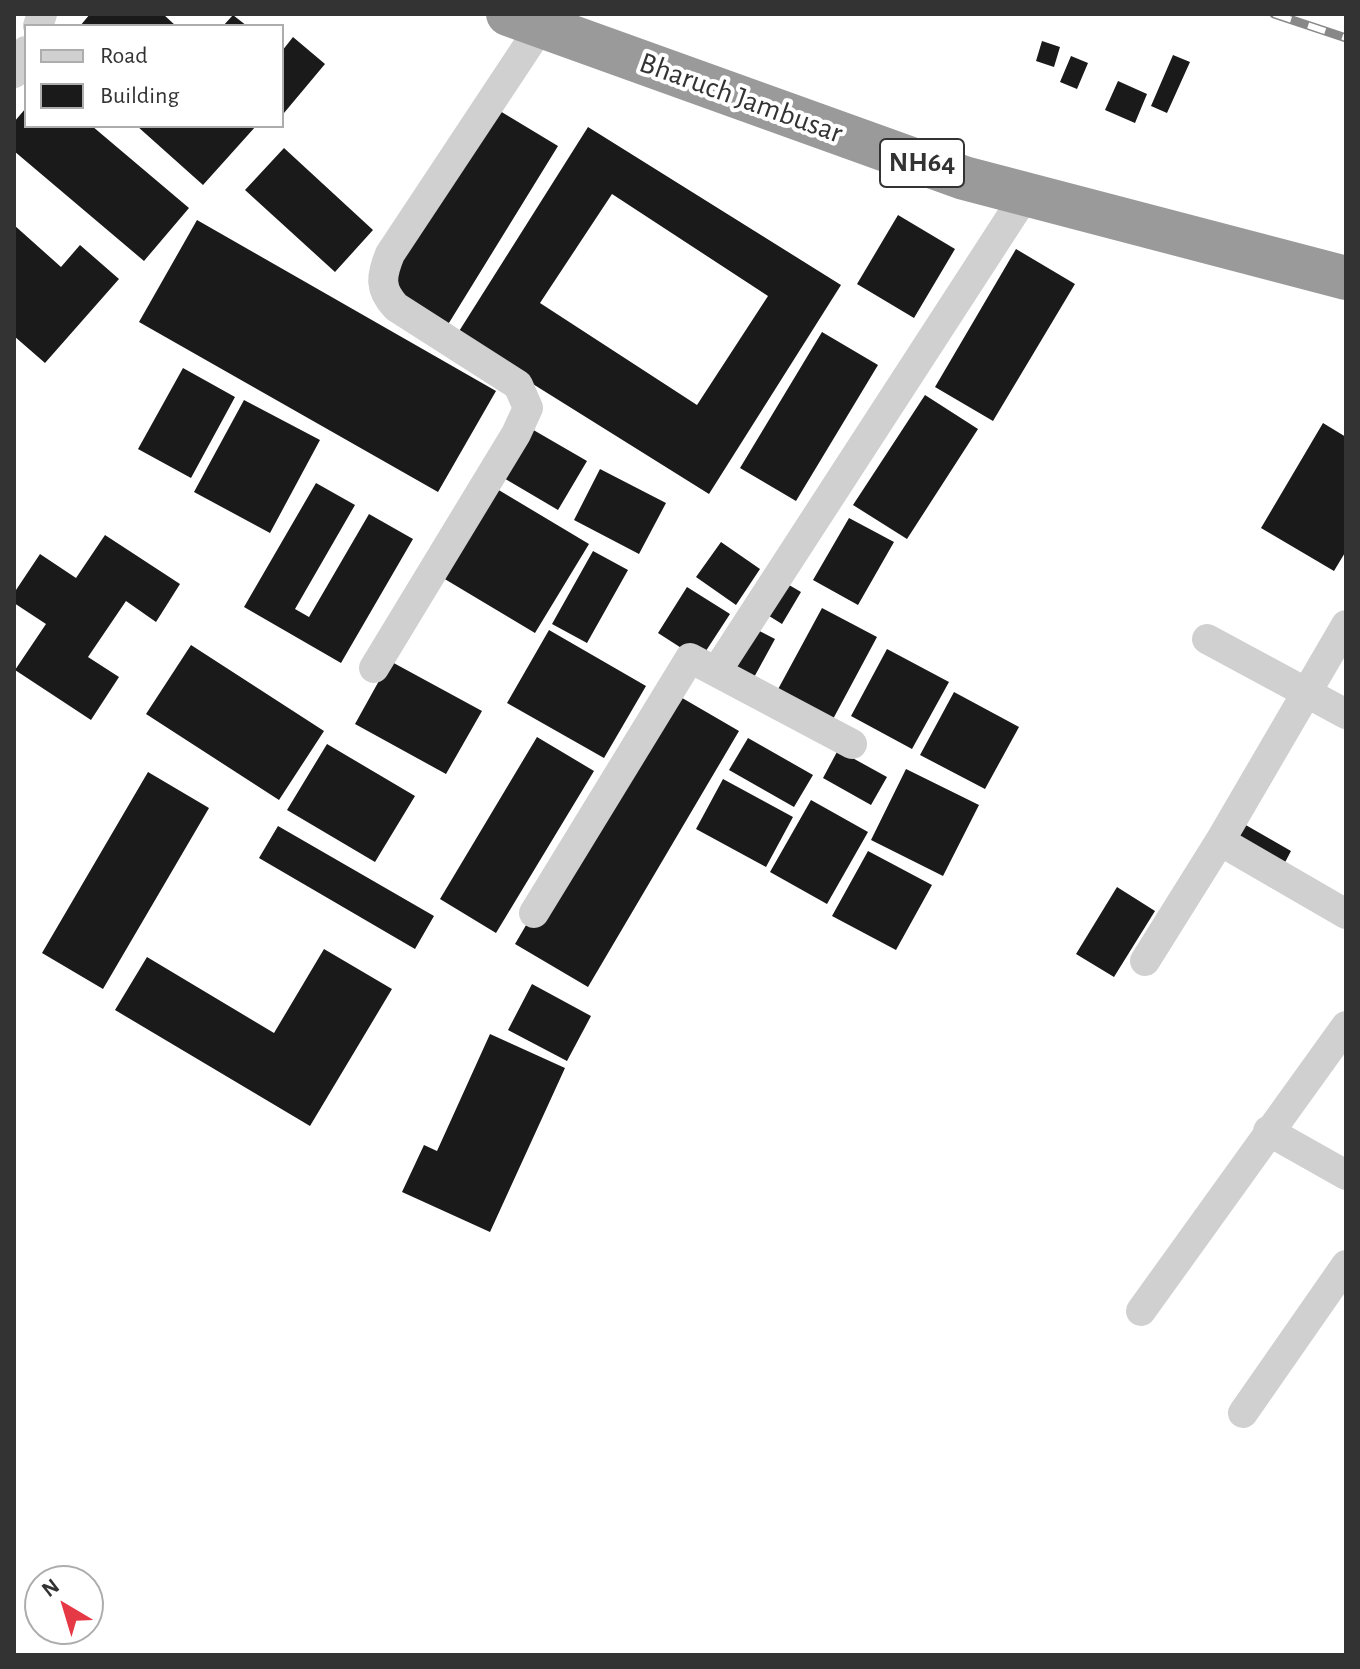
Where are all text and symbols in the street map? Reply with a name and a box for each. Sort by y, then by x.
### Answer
legend [24,24,284,128]
text: Road [100,44,148,68]
street label: Bharuch Jambusar [634,45,848,151]
text: Building [100,84,179,108]
road number: NH64 [880,139,964,187]
north arrow [24,1565,104,1645]
text: N [38,1574,63,1601]

